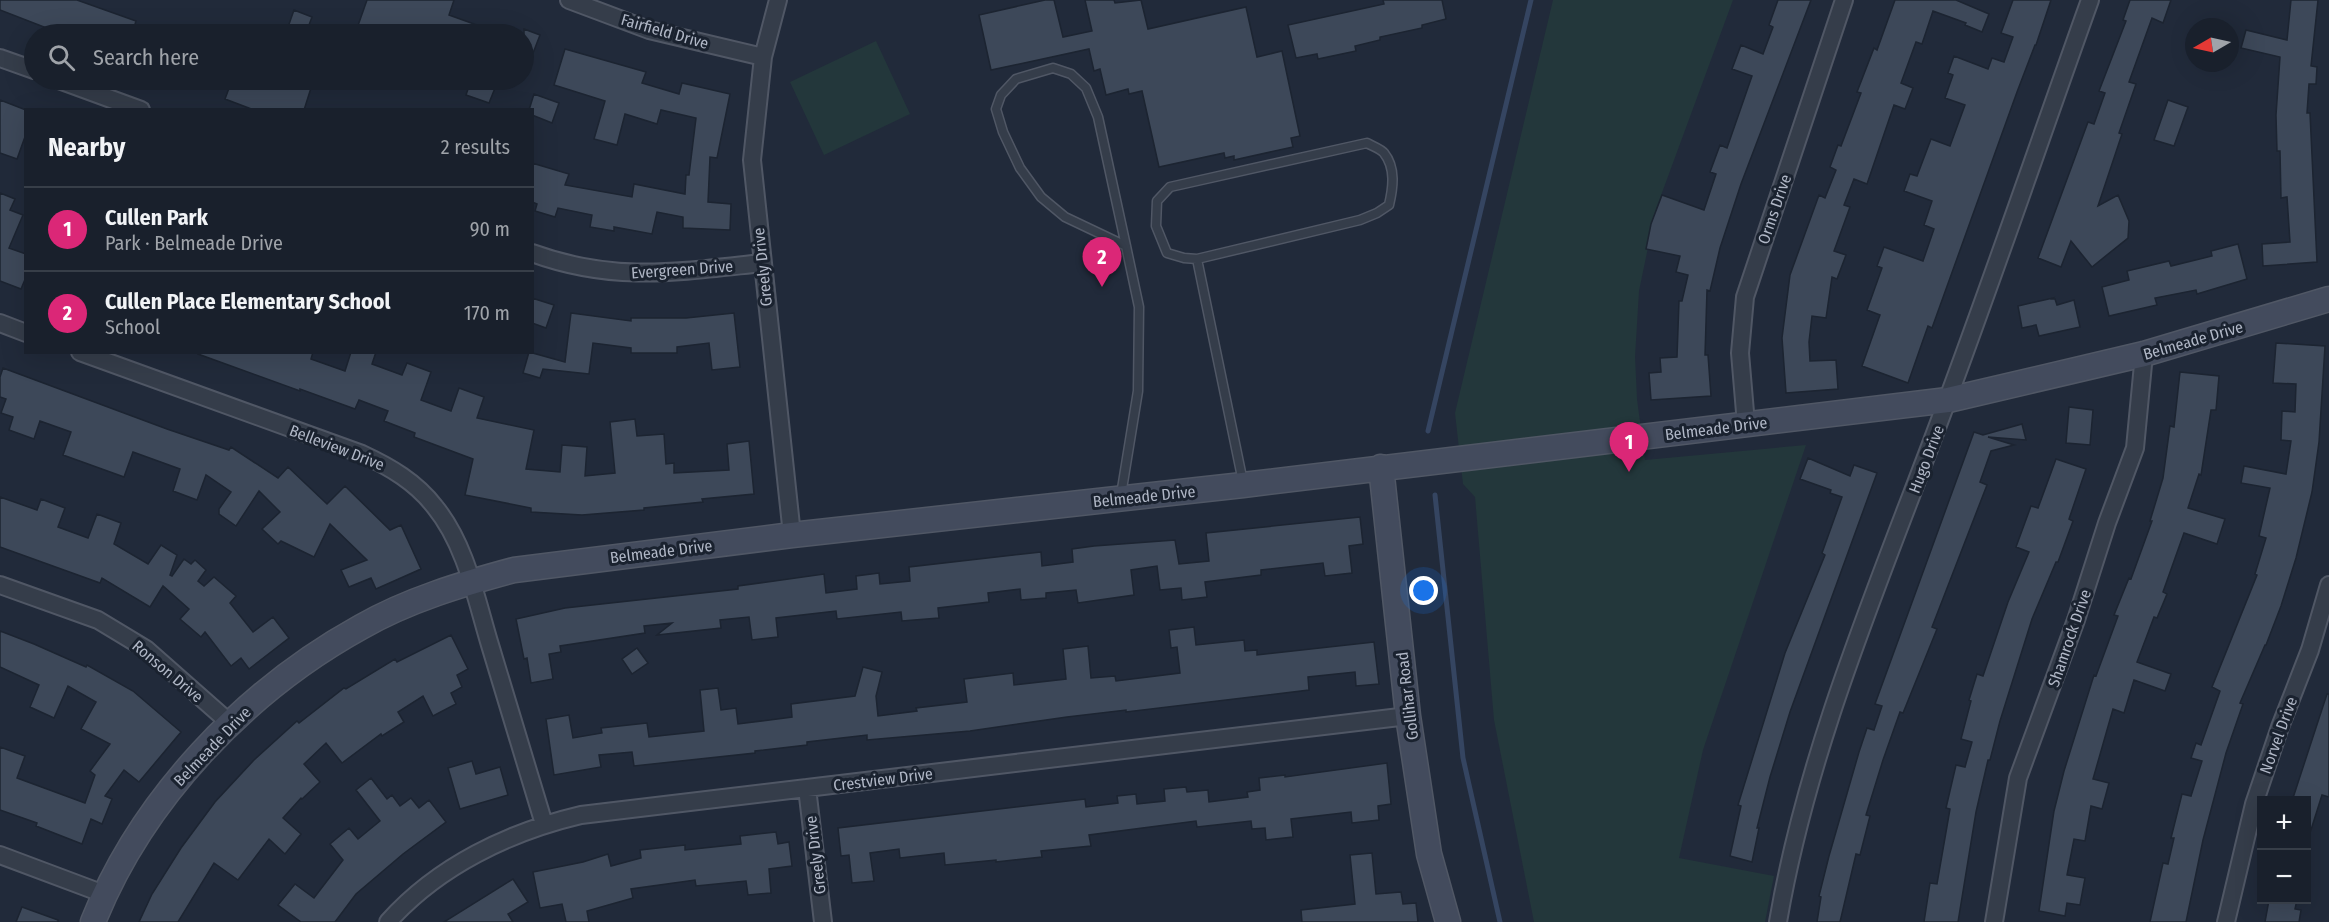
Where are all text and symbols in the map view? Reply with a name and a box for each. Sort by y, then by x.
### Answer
street label: Fairfield Drive [619,10,711,53]
north arrow [2185,18,2239,72]
search box [24,24,534,90]
icon: search [45,41,78,74]
text: Search here [93,44,199,71]
text: Nearby [48,132,125,163]
text: 2 results [441,135,510,159]
street label: Orms Drive [1754,172,1795,246]
text: Cullen Park [105,204,208,231]
text: 1 [63,217,72,241]
text: 90 m [470,217,510,241]
street label: Greely Drive [749,227,776,307]
text: Park · Belmeade Drive [105,231,283,255]
pin: 2 [1082,238,1122,287]
street label: Evergreen Drive [630,256,734,283]
text: Cullen Place Elementary School [105,288,391,315]
text: 2 [63,301,72,325]
text: 170 m [464,301,510,325]
text: School [105,315,160,339]
street label: Belmeade Drive [2141,317,2245,364]
street label: Belmeade Drive [1664,413,1768,444]
street label: Belleview Drive [287,421,387,474]
pin: 1 [1610,422,1648,472]
street label: Hugo Drive [1905,422,1948,496]
street label: Belmeade Drive [1092,482,1196,511]
street label: Belmeade Drive [609,536,713,567]
your location [1409,576,1438,605]
street label: Shamrock Drive [2044,587,2095,689]
street label: Ronson Drive [128,636,207,707]
street label: Gollihar Road [1393,651,1422,741]
street label: Norvel Drive [2256,694,2301,776]
street label: Belmeade Drive [170,703,255,790]
street label: Crestview Drive [832,764,934,795]
map controls [2257,796,2311,904]
button: + [2257,796,2311,850]
street label: Greely Drive [801,815,830,895]
button: − [2257,850,2311,904]

